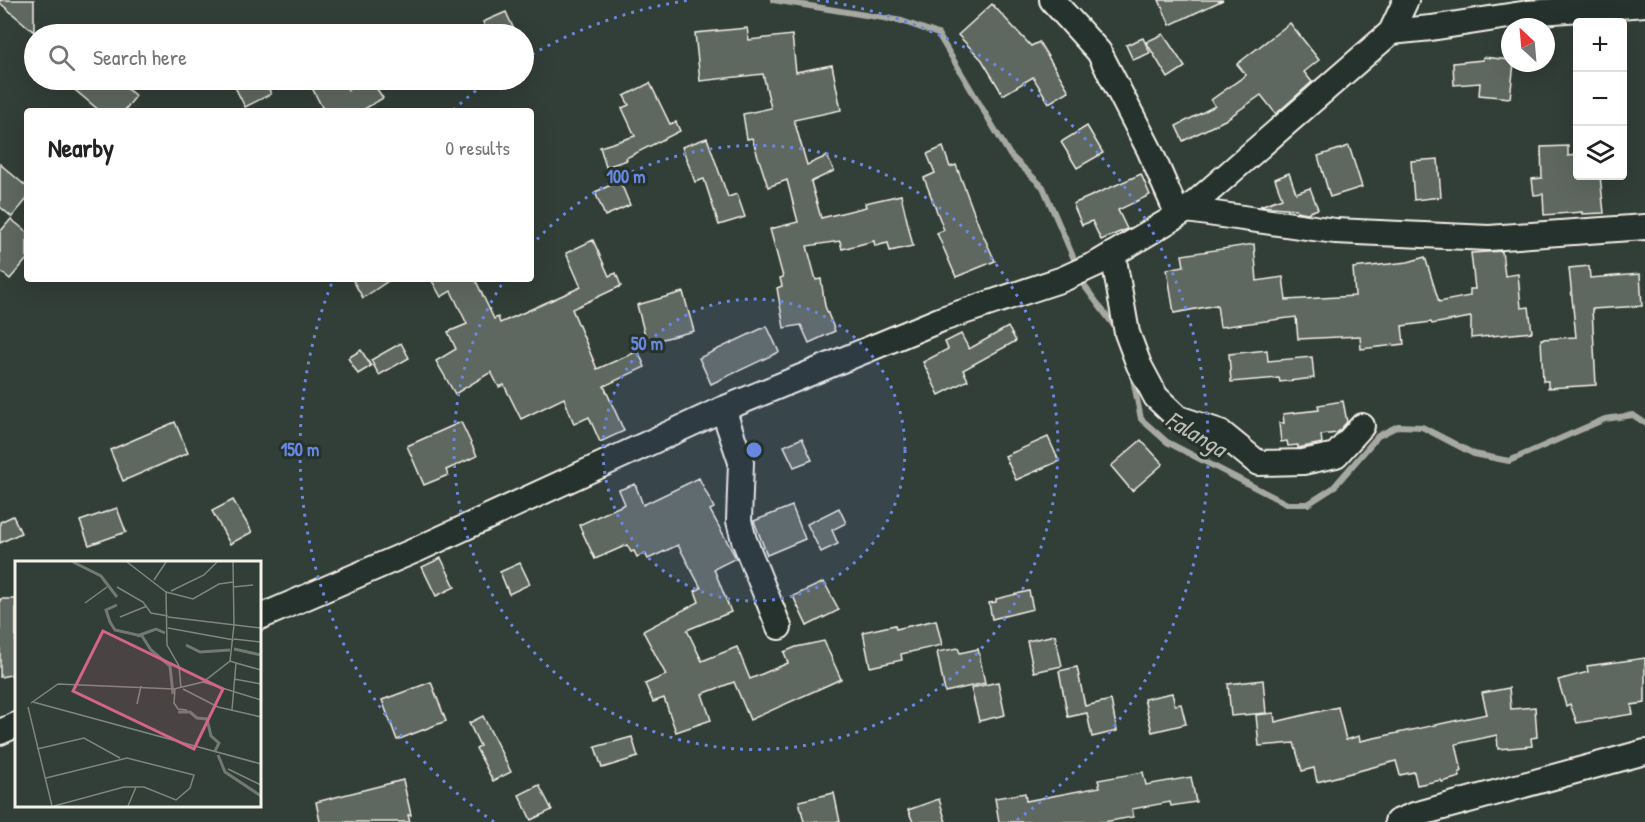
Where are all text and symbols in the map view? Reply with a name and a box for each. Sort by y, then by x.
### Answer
north arrow [1501,18,1555,72]
map controls [1573,18,1627,180]
button: + [1573,18,1627,72]
search box [24,24,534,90]
icon: search [45,41,78,74]
text: Search here [93,42,187,72]
button: − [1573,72,1627,126]
button: layers [1573,126,1627,180]
text: Nearby [48,130,114,165]
text: 0 results [445,134,510,161]
text: 100 m [606,164,646,189]
text: 50 m [631,331,663,356]
water label: Falanga [1160,403,1235,466]
text: 150 m [281,437,319,462]
centre of rings [744,440,764,460]
inset map [15,561,261,807]

